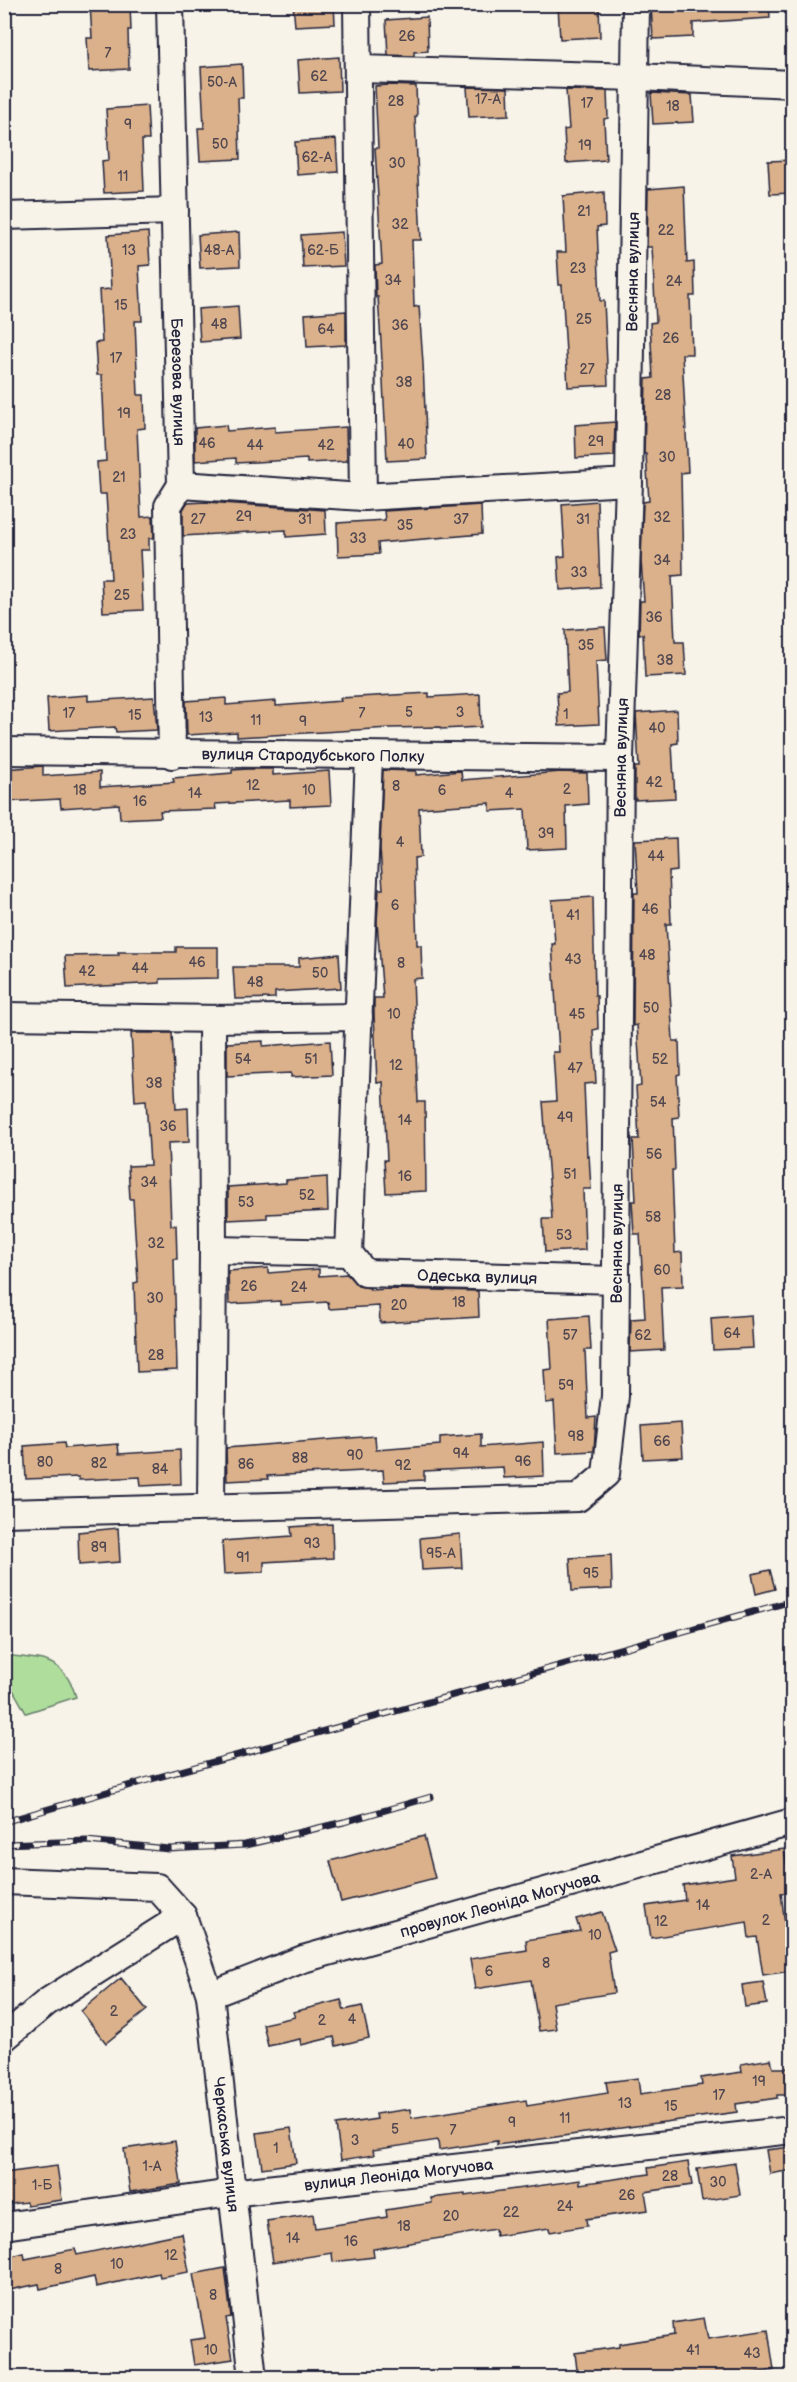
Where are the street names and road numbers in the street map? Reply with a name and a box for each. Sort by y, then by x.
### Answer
street label: Весняна вулиця [623,212,644,332]
street label: Березова вулиця [166,318,188,446]
street label: Весняна вулиця [612,697,633,818]
street label: вулиця Стародубського Полку [201,745,425,767]
street label: Весняна вулиця [608,1183,628,1304]
street label: Одеська вулиця [417,1266,538,1289]
street label: провулок Леоніда Могучова [398,1868,603,1942]
street label: Черкаська вулиця [208,2076,242,2214]
street label: вулиця Леоніда Могучова [303,2156,495,2196]

